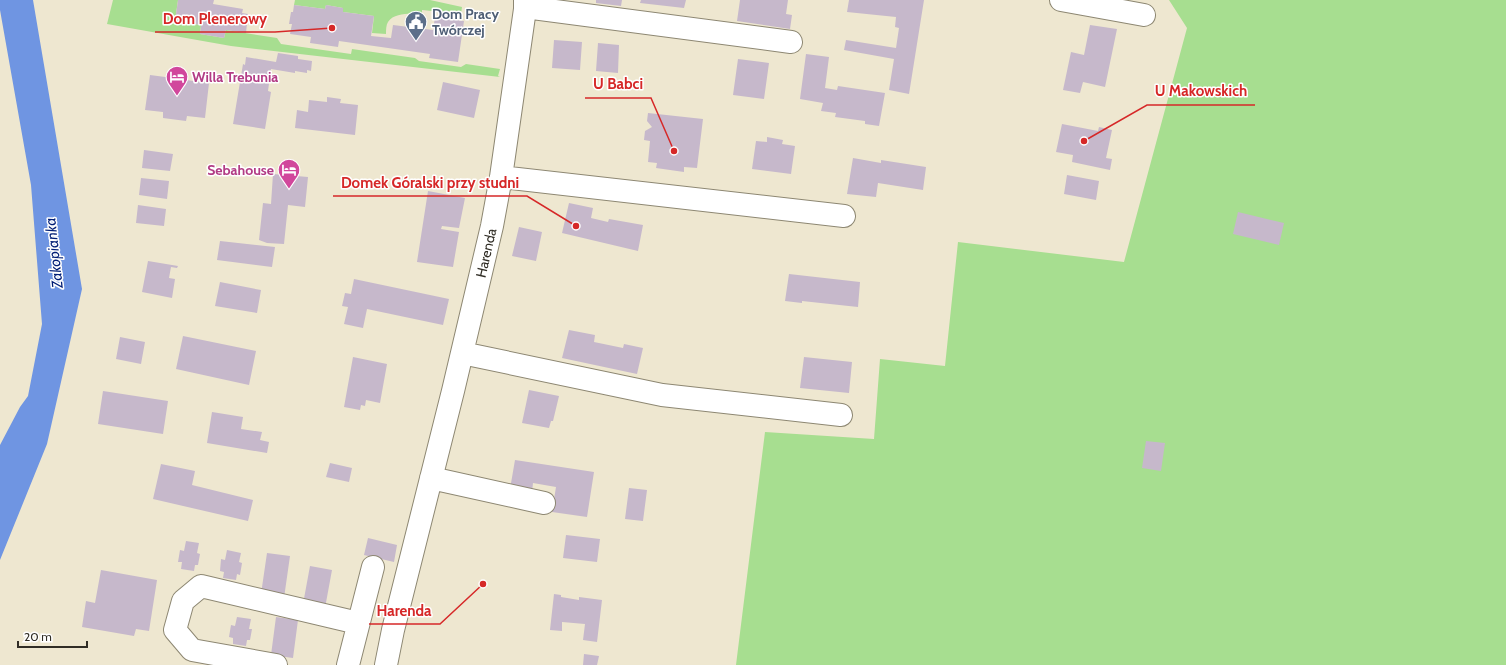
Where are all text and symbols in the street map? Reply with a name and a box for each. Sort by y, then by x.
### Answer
callout: Dom Plenerowy [155,5,275,32]
place label: Dom Pracy Twórczej [432,5,499,39]
public building icon: Dom Pracy Twórczej [403,9,429,42]
text: Dom Plenerowy [163,10,268,28]
hotel icon: Willa Trebunia [164,64,190,97]
place label: Willa Trebunia [192,68,278,86]
callout: U Babci [585,71,651,98]
text: U Babci [593,75,643,93]
callout: U Makowskich [1147,78,1255,105]
text: U Makowskich [1155,82,1247,100]
hotel icon: Sebahouse [276,157,302,190]
place label: Sebahouse [207,161,274,179]
callout: Domek Góralski przy studni [333,169,527,196]
text: Domek Góralski przy studni [341,174,519,192]
water label: Zakopianka [41,217,67,290]
street label: Harenda [472,226,500,279]
callout: Harenda [369,597,440,624]
text: Harenda [376,602,432,620]
scale bar [18,623,87,649]
text: 20 m [24,629,52,644]

